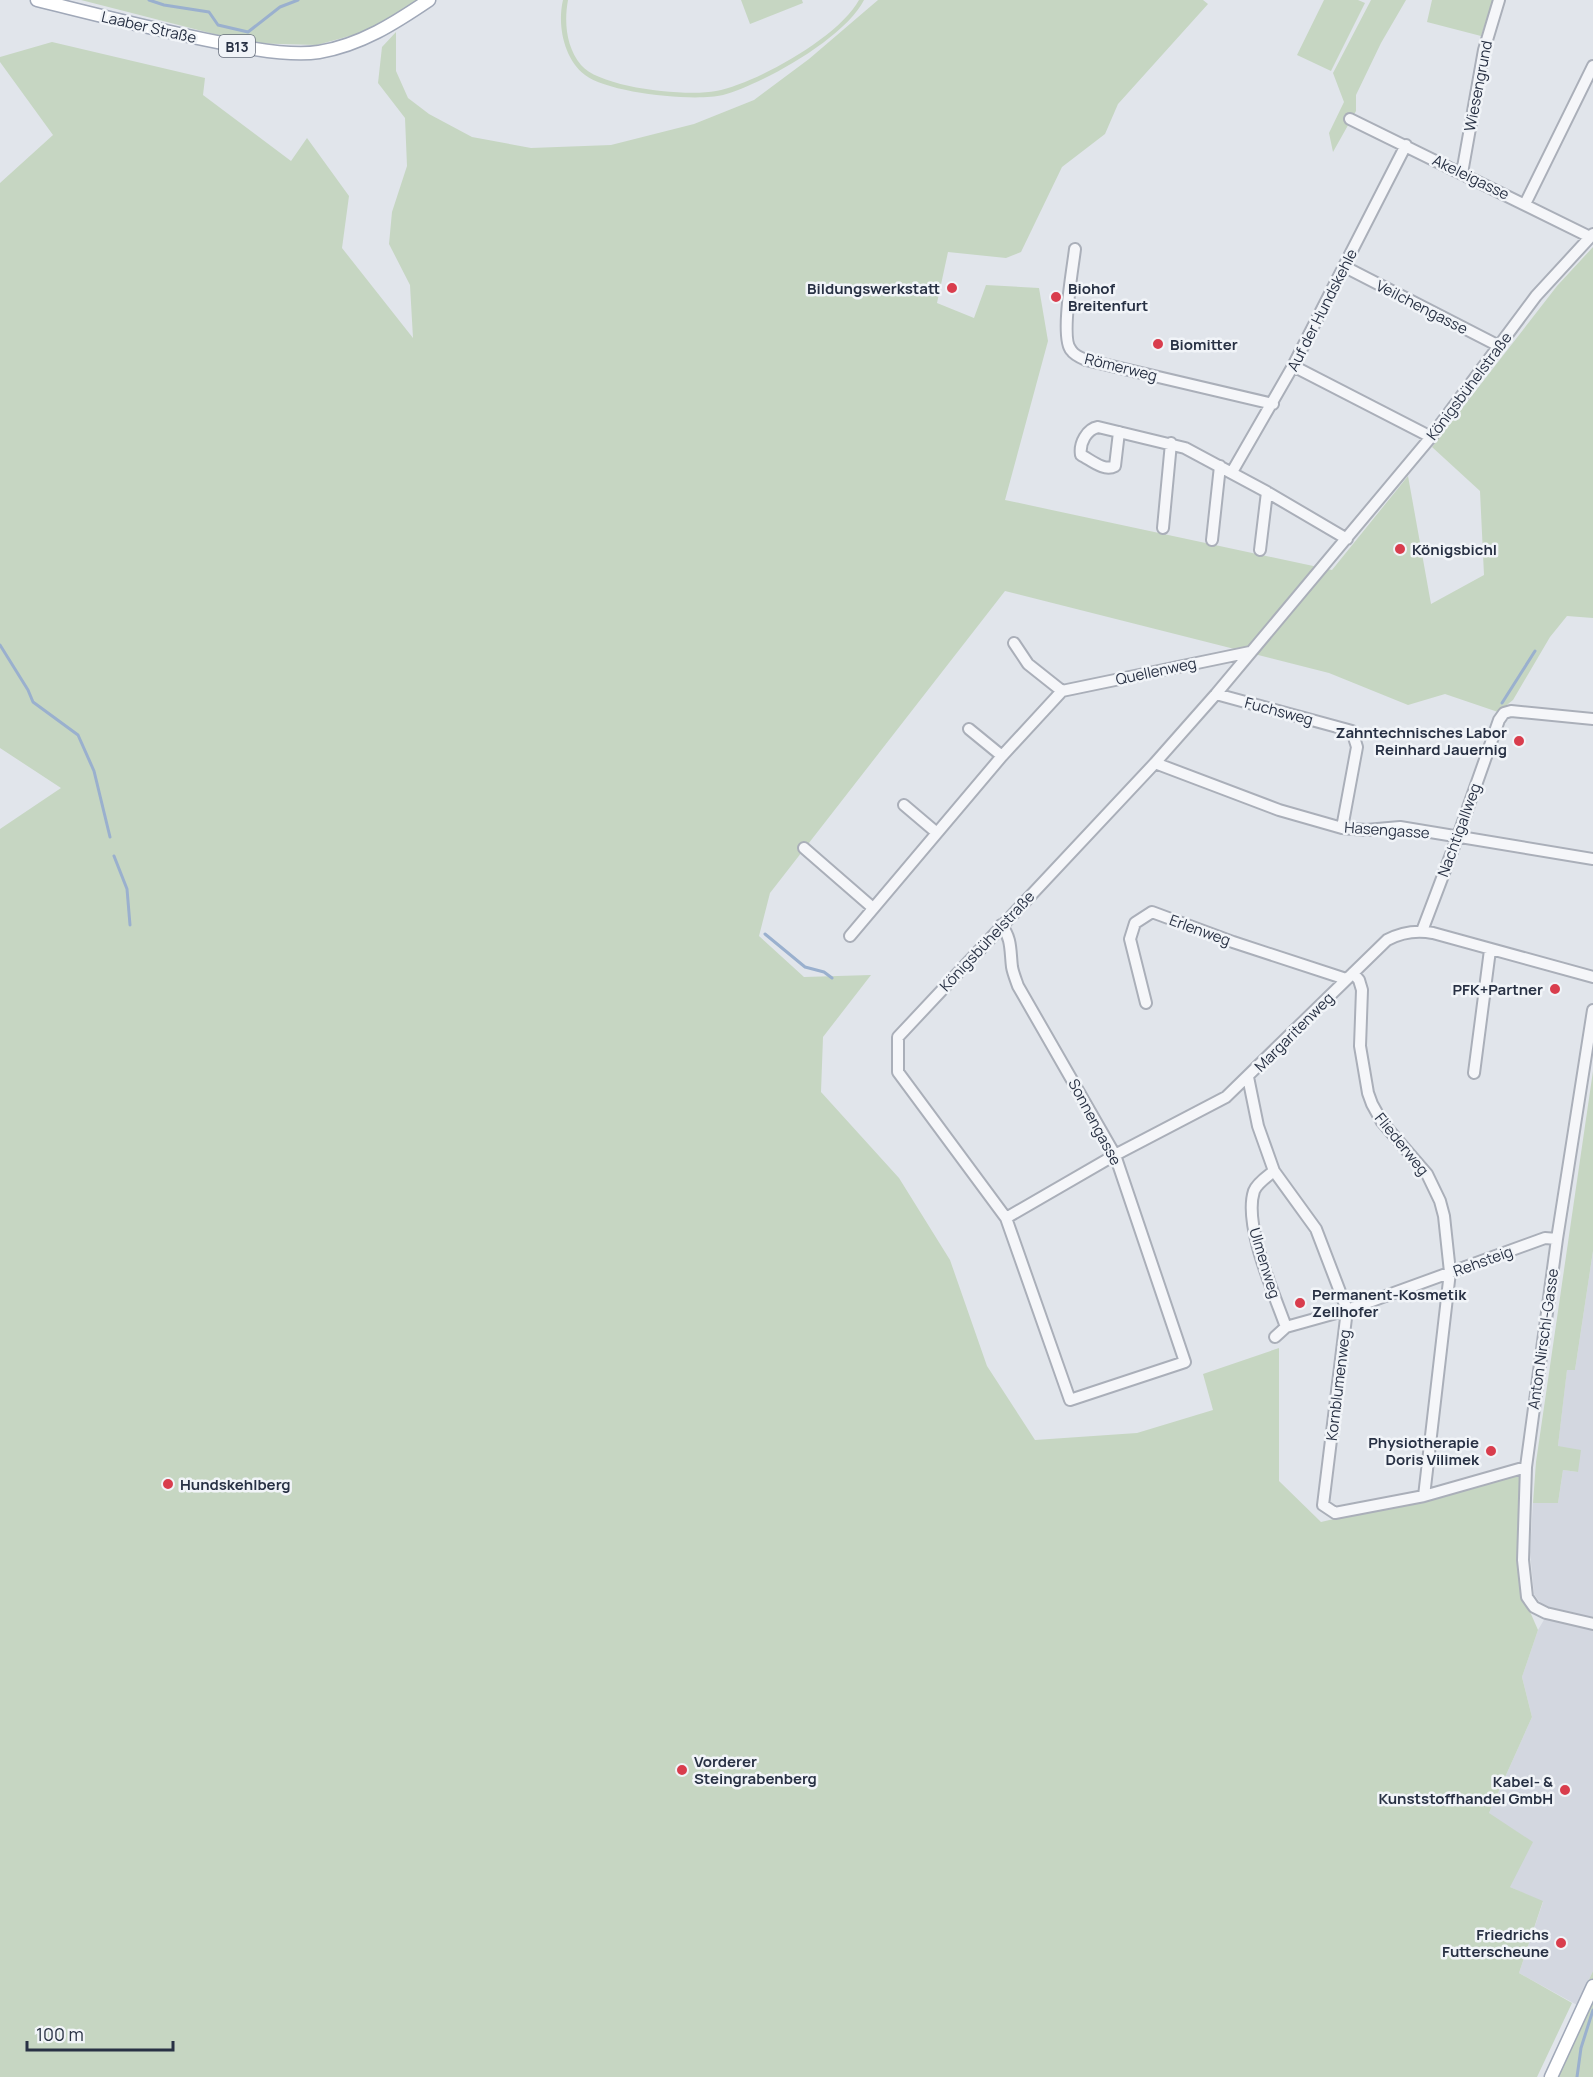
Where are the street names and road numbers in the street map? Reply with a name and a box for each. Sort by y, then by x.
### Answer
street label: Laaber Straße [99,6,199,48]
road number: B13 [219,35,255,57]
street label: Wiesengrund [1459,39,1497,133]
street label: Akeleigasse [1429,149,1513,205]
street label: Auf der Hundskehle [1282,245,1362,375]
street label: Veilchengasse [1373,275,1472,339]
street label: Königsbühelstraße [1421,327,1517,444]
street label: Römerweg [1083,348,1159,386]
street label: Quellenweg [1114,652,1198,690]
street label: Fuchsweg [1242,692,1316,730]
street label: Nachtigallweg [1432,780,1486,880]
street label: Hasengasse [1344,817,1431,843]
street label: Königsbühelstraße [935,886,1039,996]
street label: Erlenweg [1166,909,1234,951]
street label: Margaritenweg [1250,988,1338,1076]
street label: Sonnengasse [1063,1075,1127,1169]
street label: Fliederweg [1370,1108,1434,1180]
street label: Ulmenweg [1244,1225,1286,1301]
street label: Rehsteig [1450,1241,1516,1281]
street label: Anton Nirschl-Gasse [1523,1267,1563,1411]
street label: Kornblumenweg [1321,1328,1355,1442]

